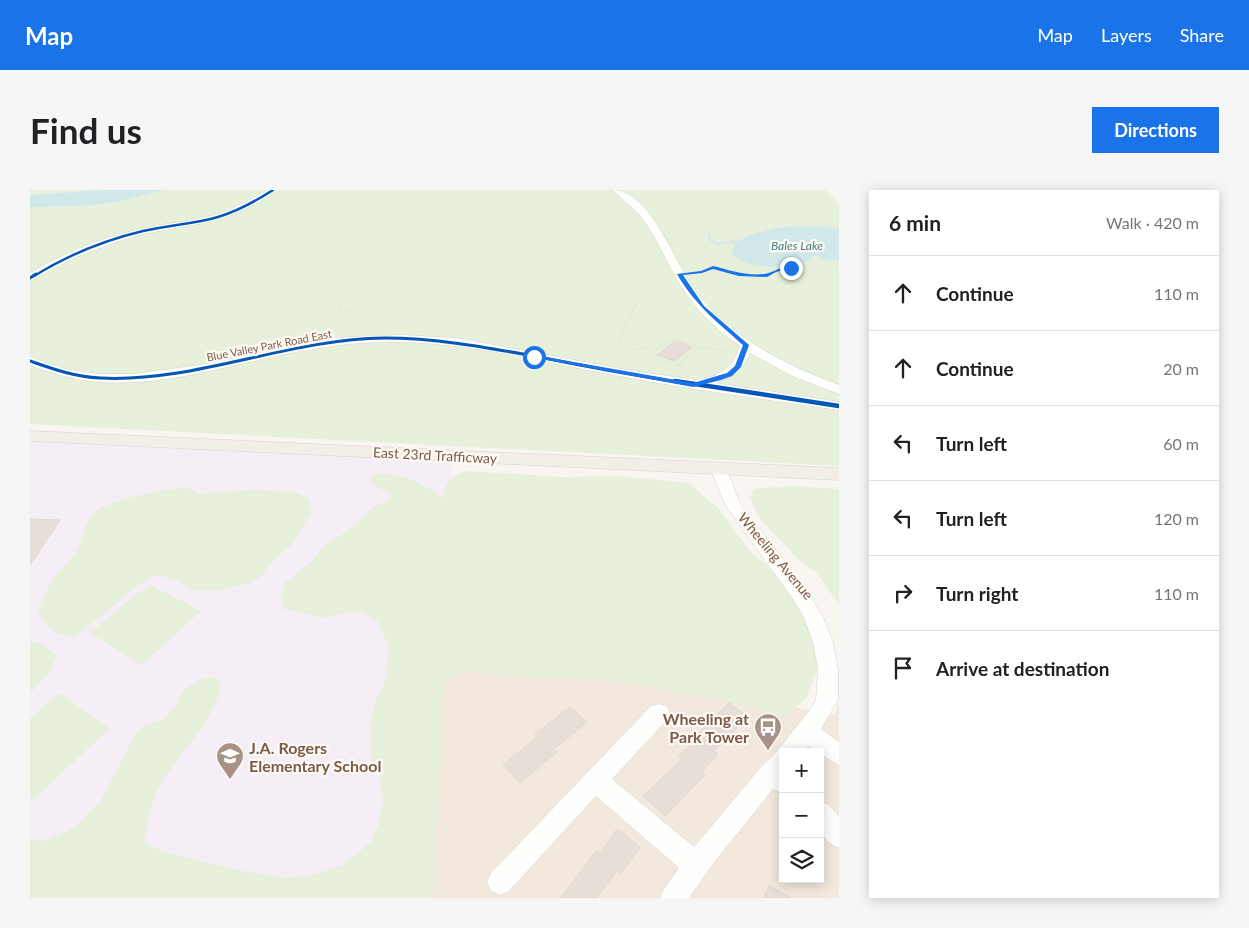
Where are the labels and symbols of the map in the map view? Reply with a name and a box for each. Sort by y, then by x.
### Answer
water label: Bales Lake [771,238,823,253]
route end [780,257,803,280]
street label: Blue Valley Park Road East [205,326,333,364]
route start [523,346,546,369]
street label: East 23rd Trafficway [372,443,498,467]
street label: Wheeling Avenue [735,509,817,603]
place label: Wheeling at Park Tower [663,709,749,746]
bus stop icon: Wheeling at Park Tower [753,712,783,751]
place label: J.A. Rogers Elementary School [249,738,381,775]
school or university icon: J.A. Rogers Elementary School [215,741,245,780]

